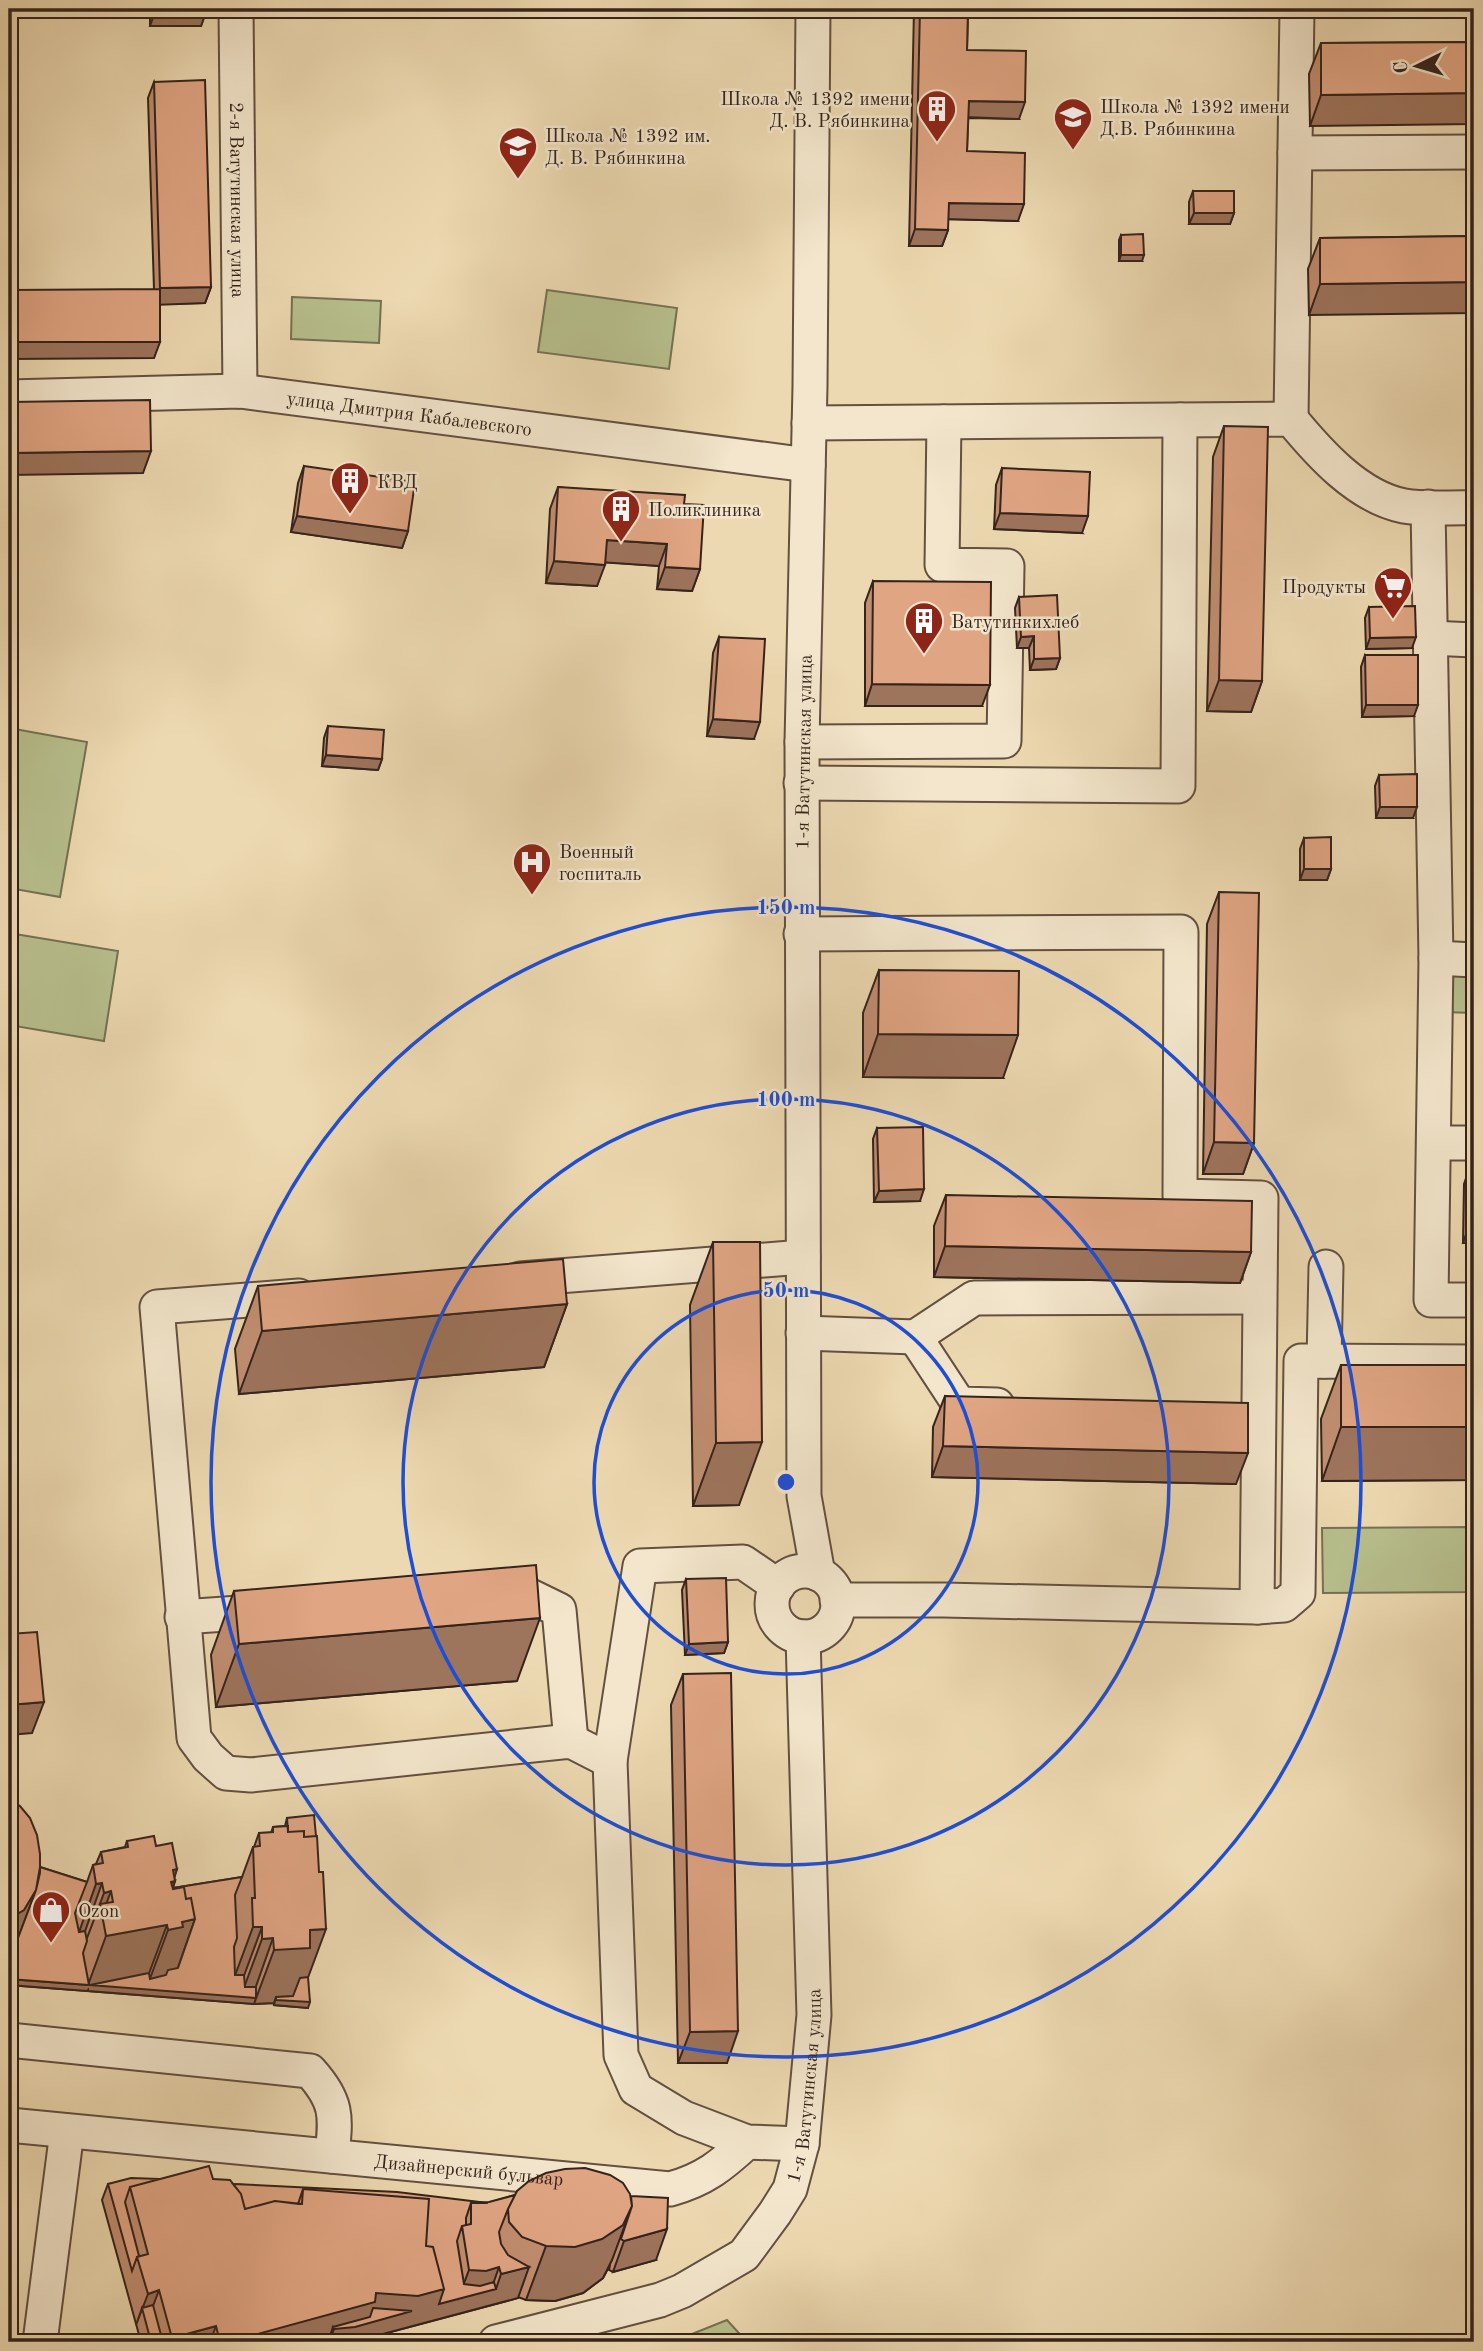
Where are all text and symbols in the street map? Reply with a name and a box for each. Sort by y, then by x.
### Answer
north arrow [1382,32,1452,102]
text: С [1393,60,1413,74]
building icon: Школа № 1392 имени Д. В. Рябинкина [916,88,958,143]
place label: Школа № 1392 имени Д. В. Рябинкина [720,91,911,132]
school or university icon: Школа № 1392 имени Д.В. Рябинкина [1052,96,1094,151]
place label: Школа № 1392 имени Д.В. Рябинкина [1100,99,1290,140]
street label: 2-я Ватутинская улица [225,102,246,299]
school or university icon: Школа № 1392 им. Д. В. Рябинкина [497,125,539,180]
place label: Школа № 1392 им. Д. В. Рябинкина [545,128,711,169]
street label: улица Дмитрия Кабалевского [285,390,533,441]
building icon: КВД [329,460,371,515]
place label: КВД [377,474,418,493]
building icon: Поликлиника [600,488,642,543]
place label: Поликлиника [648,502,762,521]
supermarket icon: Продукты [1372,565,1414,620]
place label: Продукты [1282,579,1366,598]
building icon: Ватутинкихлеб [903,600,945,655]
place label: Ватутинкихлеб [951,614,1080,633]
street label: 1-я Ватутинская улица [794,654,817,850]
hospital icon: Военный госпиталь [511,841,553,896]
place label: Военный госпиталь [559,844,642,885]
text: 150 m [756,898,816,919]
text: 100 m [756,1090,816,1111]
text: 50 m [762,1281,810,1302]
centre of rings [774,1470,798,1494]
shop icon: Ozon [30,1889,72,1944]
place label: Ozon [78,1903,119,1922]
street label: 1-я Ватутинская улица [785,1988,826,2185]
street label: Дизайнерский бульвар [373,2153,564,2191]

